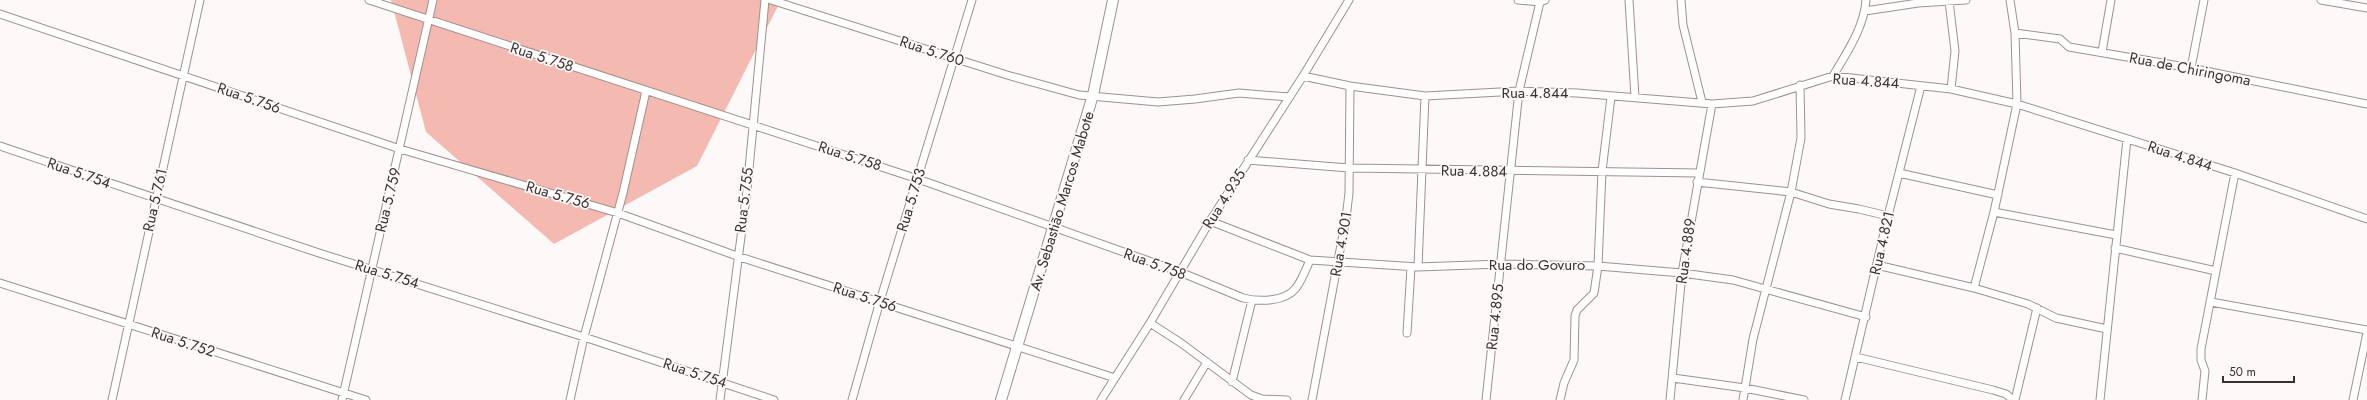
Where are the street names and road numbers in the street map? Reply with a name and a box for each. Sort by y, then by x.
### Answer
street label: Rua 5.760 [897,30,967,72]
street label: Rua 5.758 [507,36,577,78]
street label: Rua de Chiringoma [2127,46,2253,92]
street label: Rua 4.844 [1832,68,1900,94]
street label: Rua 5.756 [214,77,284,119]
street label: Rua 4.844 [1502,82,1569,104]
street label: Av. Sebastião Marcos Mabote [1024,108,1100,293]
street label: Rua 5.758 [815,135,885,177]
street label: Rua 4.844 [2145,135,2215,177]
street label: Rua 5.754 [44,152,114,194]
street label: Rua 4.884 [1441,159,1508,183]
street label: Rua 5.759 [369,165,407,235]
street label: Rua 5.753 [891,165,931,235]
street label: Rua 4.935 [1197,165,1251,233]
street label: Rua 5.761 [137,166,173,234]
street label: Rua 5.755 [729,166,759,234]
street label: Rua 5.756 [523,175,593,215]
street label: Rua 4.821 [1864,209,1900,277]
street label: Rua 4.901 [1324,210,1358,278]
street label: Rua 4.889 [1670,217,1702,285]
street label: Rua 5.758 [1120,242,1190,286]
street label: Rua 5.754 [352,254,422,294]
street label: Rua do Govuro [1489,254,1585,276]
street label: Rua 5.756 [830,276,900,318]
street label: Rua 4.895 [1481,283,1509,351]
street label: Rua 5.752 [148,321,218,363]
street label: Rua 5.754 [660,352,730,394]

